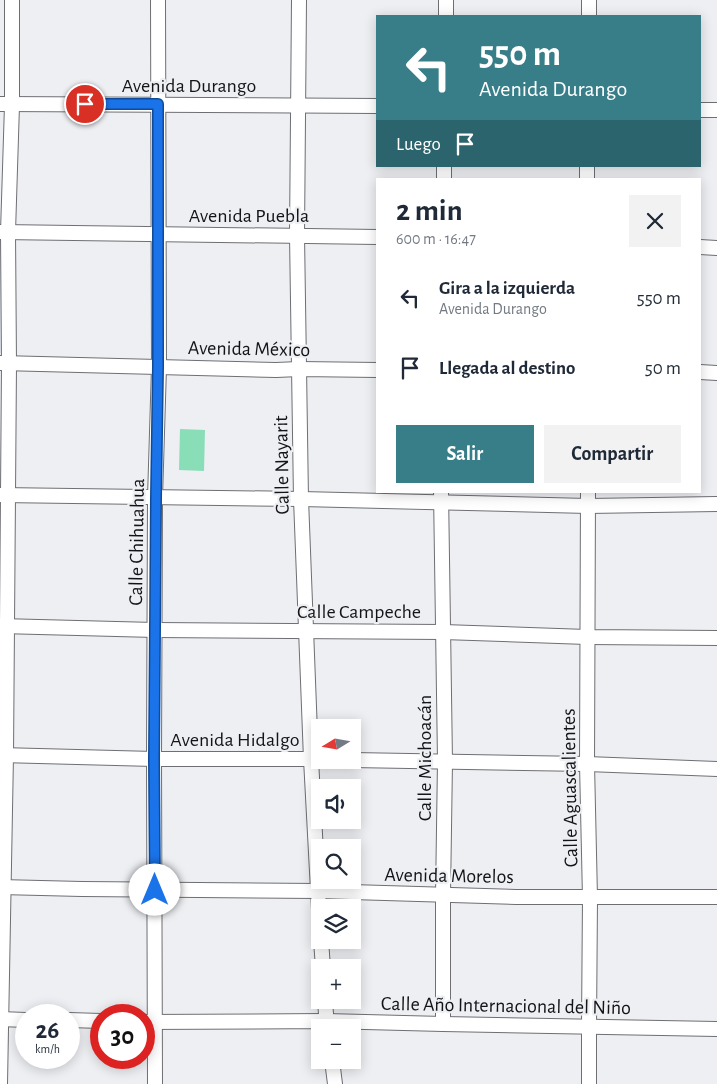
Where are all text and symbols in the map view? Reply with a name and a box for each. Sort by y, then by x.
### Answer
icon: left [396,35,461,100]
text: 550 m [479,37,561,72]
street label: Avenida Durango [122,76,256,96]
text: Avenida Durango [479,78,627,100]
pin [64,83,106,125]
icon: arrive [71,90,99,118]
icon: arrive [451,130,479,158]
text: Luego [396,135,441,154]
button: close [629,195,681,247]
text: 2 min [396,196,463,226]
street label: Avenida Puebla [189,206,309,226]
text: 600 m · 16:47 [396,231,476,247]
text: Gira a la izquierda [439,279,575,298]
icon: left [396,284,424,312]
text: 550 m [637,289,681,308]
text: Avenida Durango [439,301,547,317]
street label: Avenida México [188,338,310,360]
icon: arrive [396,354,424,382]
text: Llegada al destino [439,359,576,378]
text: 50 m [645,359,681,378]
street label: Calle Nayarit [271,415,293,515]
button: Salir [396,425,534,483]
button: Compartir [544,425,681,483]
street label: Calle Chihuahua [126,478,148,606]
street label: Calle Campeche [297,602,421,622]
street label: Calle Michoacán [415,695,435,821]
street label: Calle Aguascalientes [559,708,581,868]
north arrow [311,719,361,769]
map controls [311,719,361,1069]
street label: Avenida Hidalgo [170,730,300,750]
button: sound [311,779,361,829]
button: search [311,839,361,889]
position arrow [128,863,180,915]
street label: Avenida Morelos [384,865,514,887]
button: layers [311,899,361,949]
button: + [311,959,361,1009]
street label: Calle Año Internacional del Niño [381,994,631,1018]
speed limit sign: 30 [90,1004,155,1069]
text: 26 [36,1018,59,1043]
button: − [311,1019,361,1069]
text: km/h [35,1043,60,1055]

